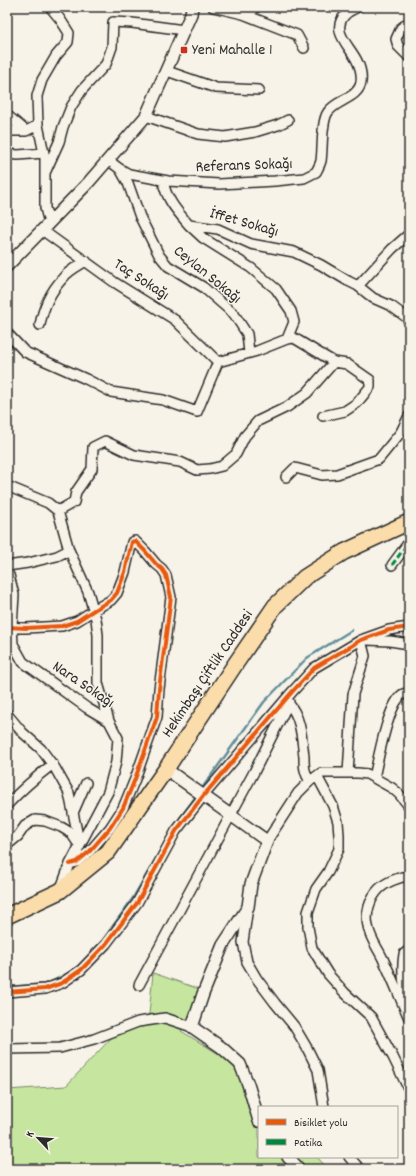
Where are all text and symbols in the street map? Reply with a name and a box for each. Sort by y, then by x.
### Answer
place label: Yeni Mahalle 1 [192,39,272,62]
marker: Yeni Mahalle 1 [179,45,189,55]
street label: Referans Sokağı [195,153,293,179]
street label: İffet Sokağı [207,202,281,244]
street label: Ceylan Sokağı [168,240,246,310]
street label: Taç Sokağı [109,253,173,307]
street label: Hekimbaşı Çiftlik Caddesi [157,605,259,742]
street label: Nara Sokağı [47,656,119,714]
legend [258,1106,398,1158]
text: Bisiklet yolu [294,1115,348,1132]
north arrow [18,1118,58,1158]
text: K [23,1129,39,1140]
text: Patika [294,1135,323,1152]

